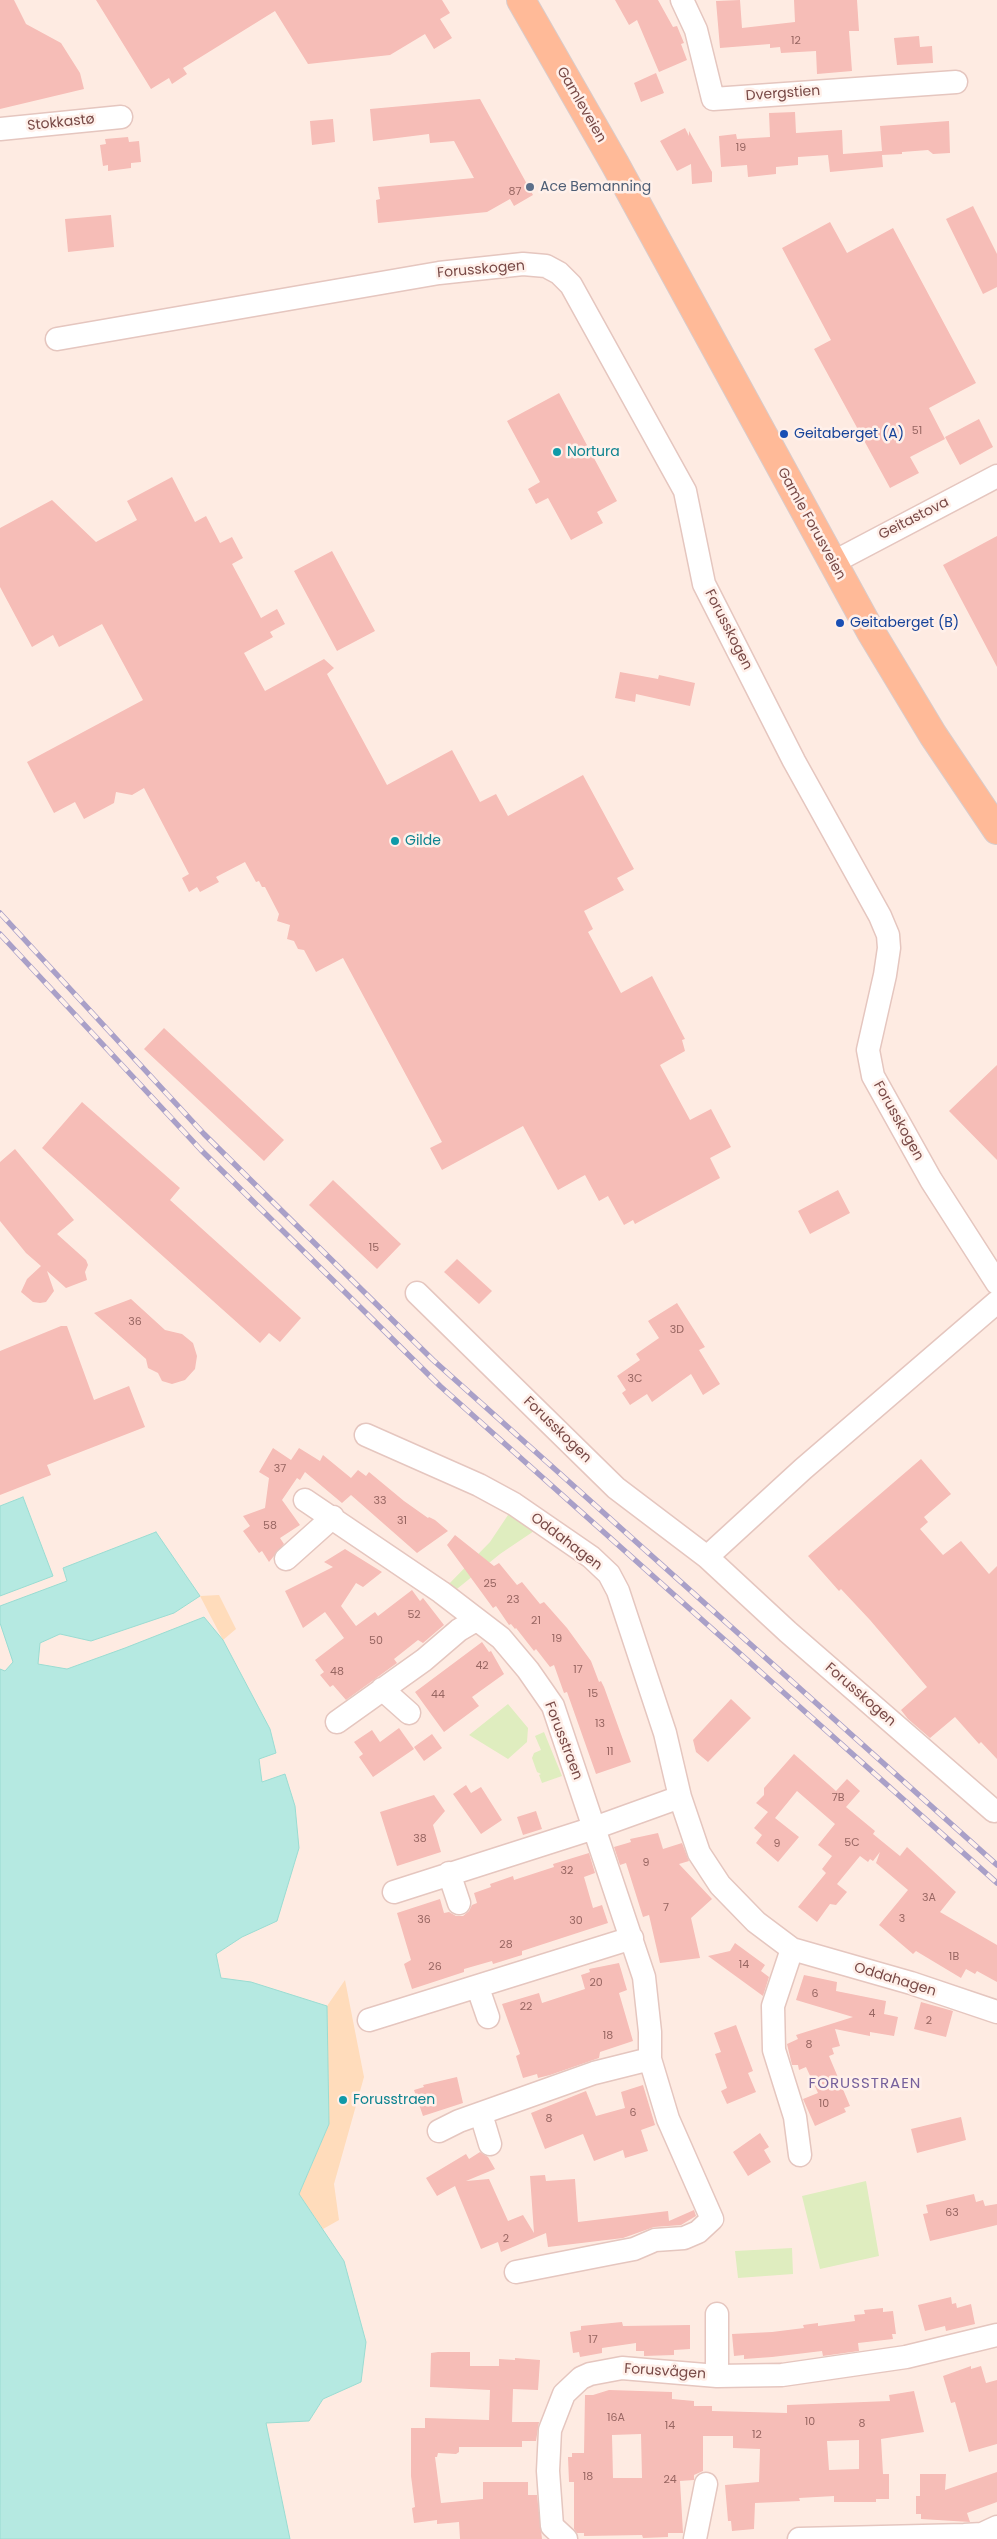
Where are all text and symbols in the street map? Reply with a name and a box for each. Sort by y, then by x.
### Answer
house number: 12 [791,34,801,48]
street label: Gamleveien [553,64,609,146]
street label: Dvergstien [745,83,821,105]
street label: Stokkastø [27,111,95,135]
house number: 19 [736,141,746,155]
place label: Ace Bemanning [540,179,651,195]
marker: Ace Bemanning [524,181,536,193]
house number: 87 [509,185,521,199]
street label: Forusskogen [436,258,526,282]
house number: 51 [912,424,922,438]
place label: Geitaberget (A) [794,426,904,442]
marker: Geitaberget (A) [778,428,790,440]
place label: Nortura [567,444,620,460]
marker: Nortura [551,446,563,458]
street label: Gamle Forusveien [773,465,849,583]
street label: Geitastova [876,494,952,544]
street label: Forusskogen [701,587,755,673]
place label: Geitaberget (B) [850,615,959,631]
marker: Geitaberget (B) [834,617,846,629]
place label: Gilde [405,833,441,849]
marker: Gilde [389,835,401,847]
street label: Forusskogen [869,1078,927,1164]
house number: 15 [369,1241,379,1255]
house number: 36 [128,1315,142,1329]
house number: 3D [670,1323,684,1337]
house number: 3C [628,1372,642,1386]
street label: Forusskogen [519,1393,595,1467]
house number: 37 [274,1462,286,1476]
house number: 33 [374,1494,386,1508]
street label: Oddahagen [527,1510,605,1574]
house number: 31 [397,1514,407,1528]
house number: 58 [263,1519,277,1533]
house number: 25 [483,1577,497,1591]
house number: 23 [507,1593,519,1607]
house number: 52 [407,1608,421,1622]
house number: 21 [531,1614,541,1628]
house number: 19 [552,1632,562,1646]
house number: 50 [369,1634,383,1648]
house number: 42 [475,1659,489,1673]
street label: Forusskogen [821,1660,899,1730]
house number: 17 [573,1663,583,1677]
house number: 48 [330,1665,344,1679]
house number: 15 [588,1687,598,1701]
house number: 44 [431,1688,445,1702]
street label: Forusstraen [540,1700,586,1782]
house number: 13 [595,1717,605,1731]
house number: 11 [606,1745,614,1759]
house number: 7B [832,1791,844,1805]
house number: 38 [413,1832,427,1846]
house number: 5C [844,1836,860,1850]
house number: 9 [774,1837,780,1851]
house number: 9 [643,1856,649,1870]
house number: 32 [561,1864,573,1878]
house number: 3A [922,1891,936,1905]
house number: 7 [663,1901,669,1915]
house number: 3 [899,1912,905,1926]
house number: 36 [417,1913,431,1927]
house number: 30 [569,1914,583,1928]
house number: 28 [499,1938,513,1952]
house number: 1B [949,1950,959,1964]
house number: 14 [739,1958,749,1972]
house number: 26 [428,1960,442,1974]
street label: Oddahagen [852,1960,938,2000]
house number: 20 [589,1976,603,1990]
house number: 6 [812,1987,818,2001]
house number: 22 [520,2000,532,2014]
house number: 4 [869,2007,875,2021]
house number: 2 [926,2014,932,2028]
house number: 18 [603,2029,613,2043]
house number: 8 [806,2038,812,2052]
district label: FORUSSTRAEN [807,2075,923,2093]
place label: Forusstraen [353,2092,435,2108]
marker: Forusstraen [337,2094,349,2106]
house number: 10 [819,2097,829,2111]
house number: 6 [630,2106,636,2120]
house number: 8 [546,2112,552,2126]
house number: 63 [945,2206,959,2220]
house number: 2 [503,2232,509,2246]
house number: 17 [588,2333,598,2347]
street label: Forusvågen [624,2361,706,2383]
house number: 16A [607,2411,625,2425]
house number: 10 [805,2415,815,2429]
house number: 8 [859,2417,865,2431]
house number: 14 [665,2419,675,2433]
house number: 12 [752,2428,762,2442]
house number: 18 [583,2470,593,2484]
house number: 24 [663,2473,677,2487]

